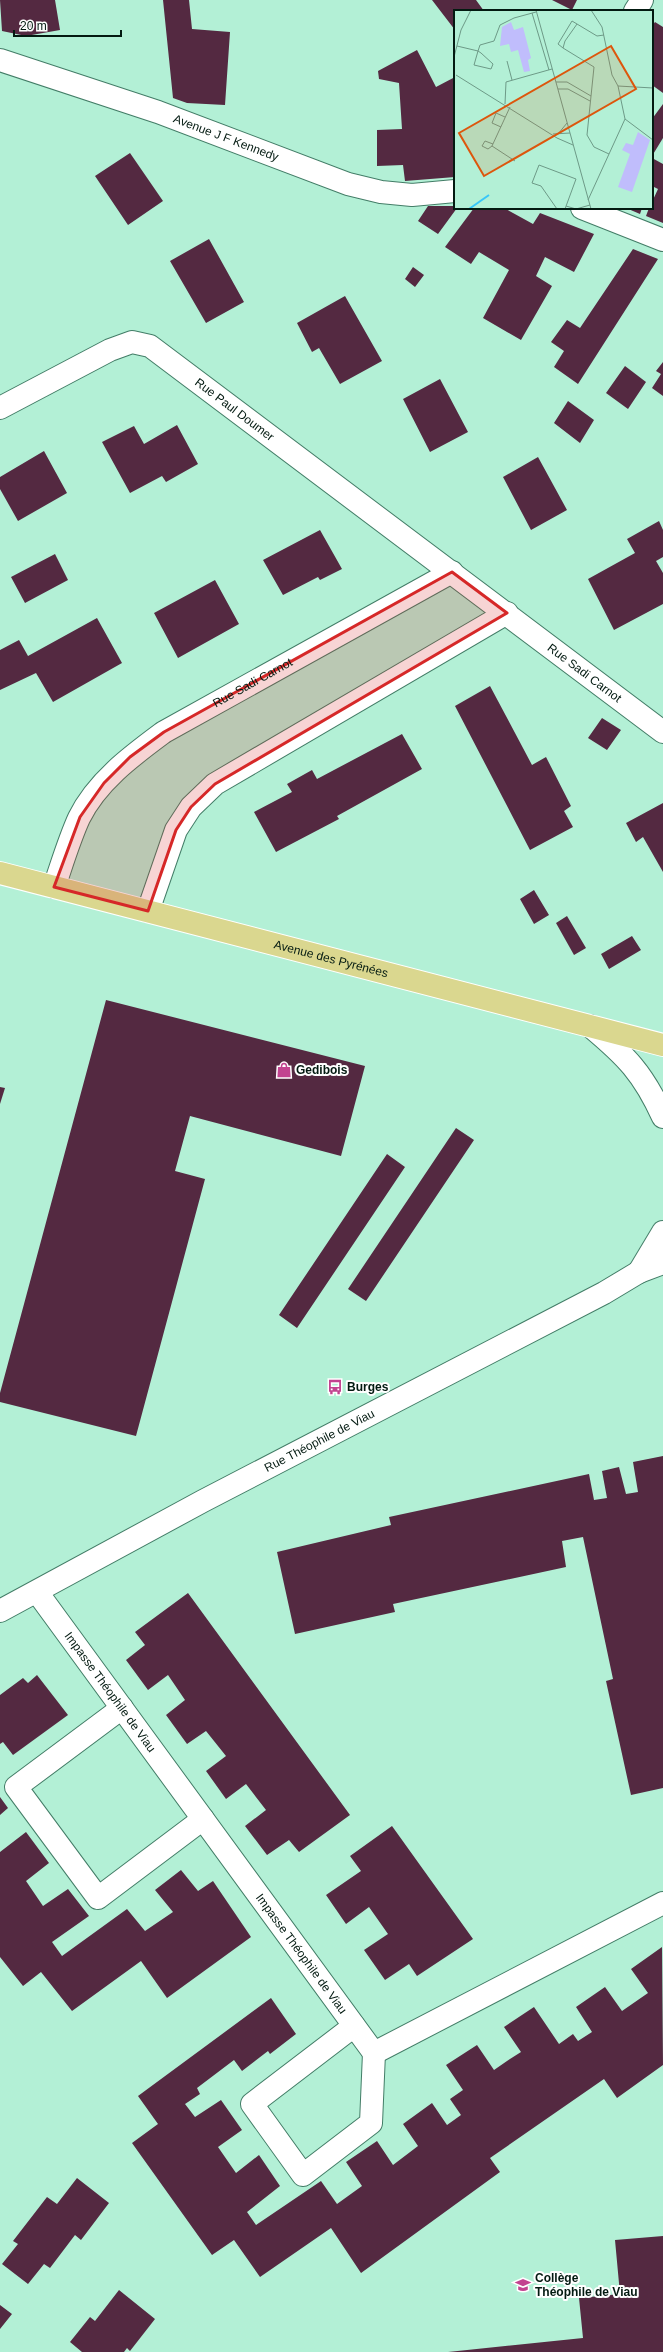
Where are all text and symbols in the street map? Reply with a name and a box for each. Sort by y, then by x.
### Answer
inset map [454,10,653,209]
scale bar [14,12,121,38]
text: 20 m [20,19,47,33]
street label: Avenue J F Kennedy [171,111,281,164]
street label: Rue Paul Doumer [192,375,277,444]
street label: Rue Sadi Carnot [545,641,625,706]
street label: Rue Sadi Carnot [210,655,296,710]
street label: Avenue des Pyrénées [272,937,390,980]
shop icon: Gedibois [275,1061,293,1079]
place label: Gedibois [296,1063,348,1077]
bus stop icon: Burges [326,1378,344,1396]
place label: Burges [347,1380,389,1394]
street label: Rue Théophile de Viau [262,1406,377,1475]
street label: Impasse Théophile de Viau [62,1629,159,1755]
street label: Impasse Théophile de Viau [253,1891,350,2016]
place label: Collège Théophile de Viau [535,2271,637,2299]
school or university icon: Collège Théophile de Viau [514,2276,532,2294]

